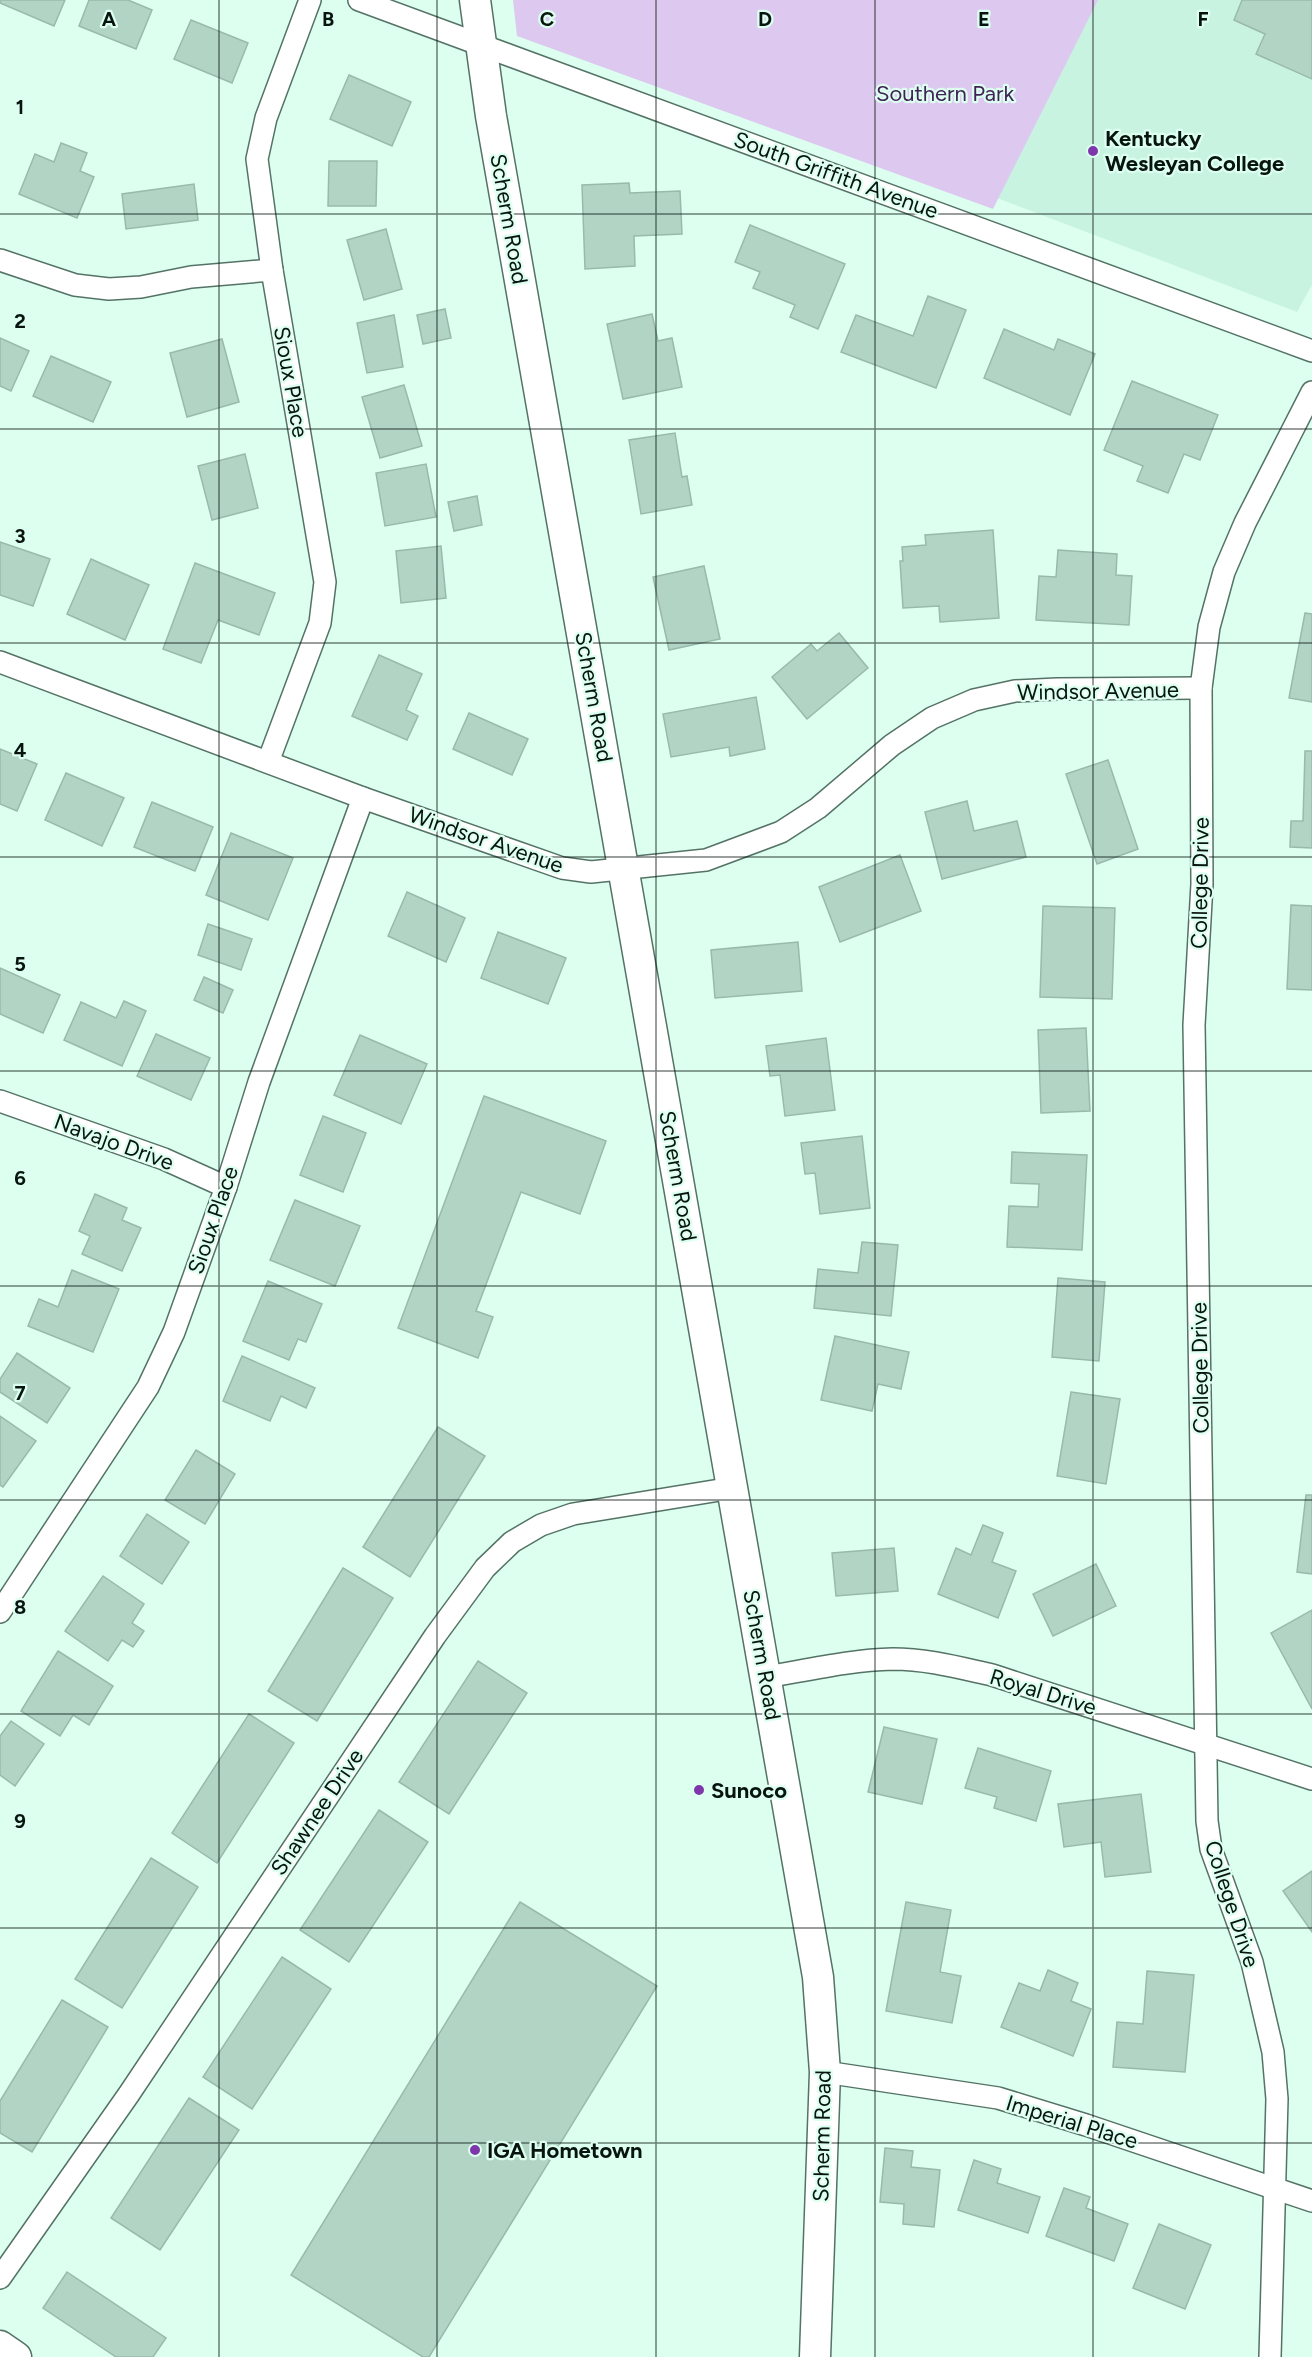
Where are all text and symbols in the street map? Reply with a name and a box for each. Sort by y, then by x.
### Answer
text: A [102,7,117,31]
text: B [322,7,334,31]
text: C [540,7,554,31]
text: D [758,7,772,31]
text: E [978,7,990,31]
text: F [1197,7,1209,31]
park label: Southern Park [876,80,1014,107]
text: 1 [16,95,24,119]
street label: South Griffith Avenue [730,125,942,225]
place label: Kentucky Wesleyan College [1105,125,1284,177]
marker: Kentucky Wesleyan College [1086,144,1100,158]
street label: Scherm Road [484,152,534,286]
text: 2 [14,309,26,333]
street label: Sioux Place [268,324,314,440]
text: 3 [14,524,26,548]
street label: Scherm Road [569,630,619,764]
street label: Windsor Avenue [1017,676,1179,706]
text: 4 [14,738,27,762]
street label: Windsor Avenue [405,801,567,879]
street label: College Drive [1185,817,1215,949]
text: 5 [14,952,26,976]
street label: Navajo Drive [50,1108,178,1176]
street label: Scherm Road [653,1109,703,1243]
street label: Sioux Place [182,1163,244,1277]
text: 6 [14,1166,26,1190]
street label: College Drive [1185,1302,1215,1434]
text: 7 [14,1381,26,1405]
street label: Scherm Road [737,1588,787,1722]
text: 8 [14,1595,26,1619]
street label: Royal Drive [986,1663,1100,1721]
street label: Shawnee Drive [265,1744,369,1880]
place label: Sunoco [711,1777,787,1804]
marker: Sunoco [692,1783,706,1797]
text: 9 [14,1809,26,1833]
street label: College Drive [1199,1837,1265,1971]
street label: Scherm Road [807,2070,837,2202]
street label: Imperial Place [1003,2089,1141,2155]
place label: IGA Hometown [487,2137,643,2164]
marker: IGA Hometown [468,2143,482,2157]

